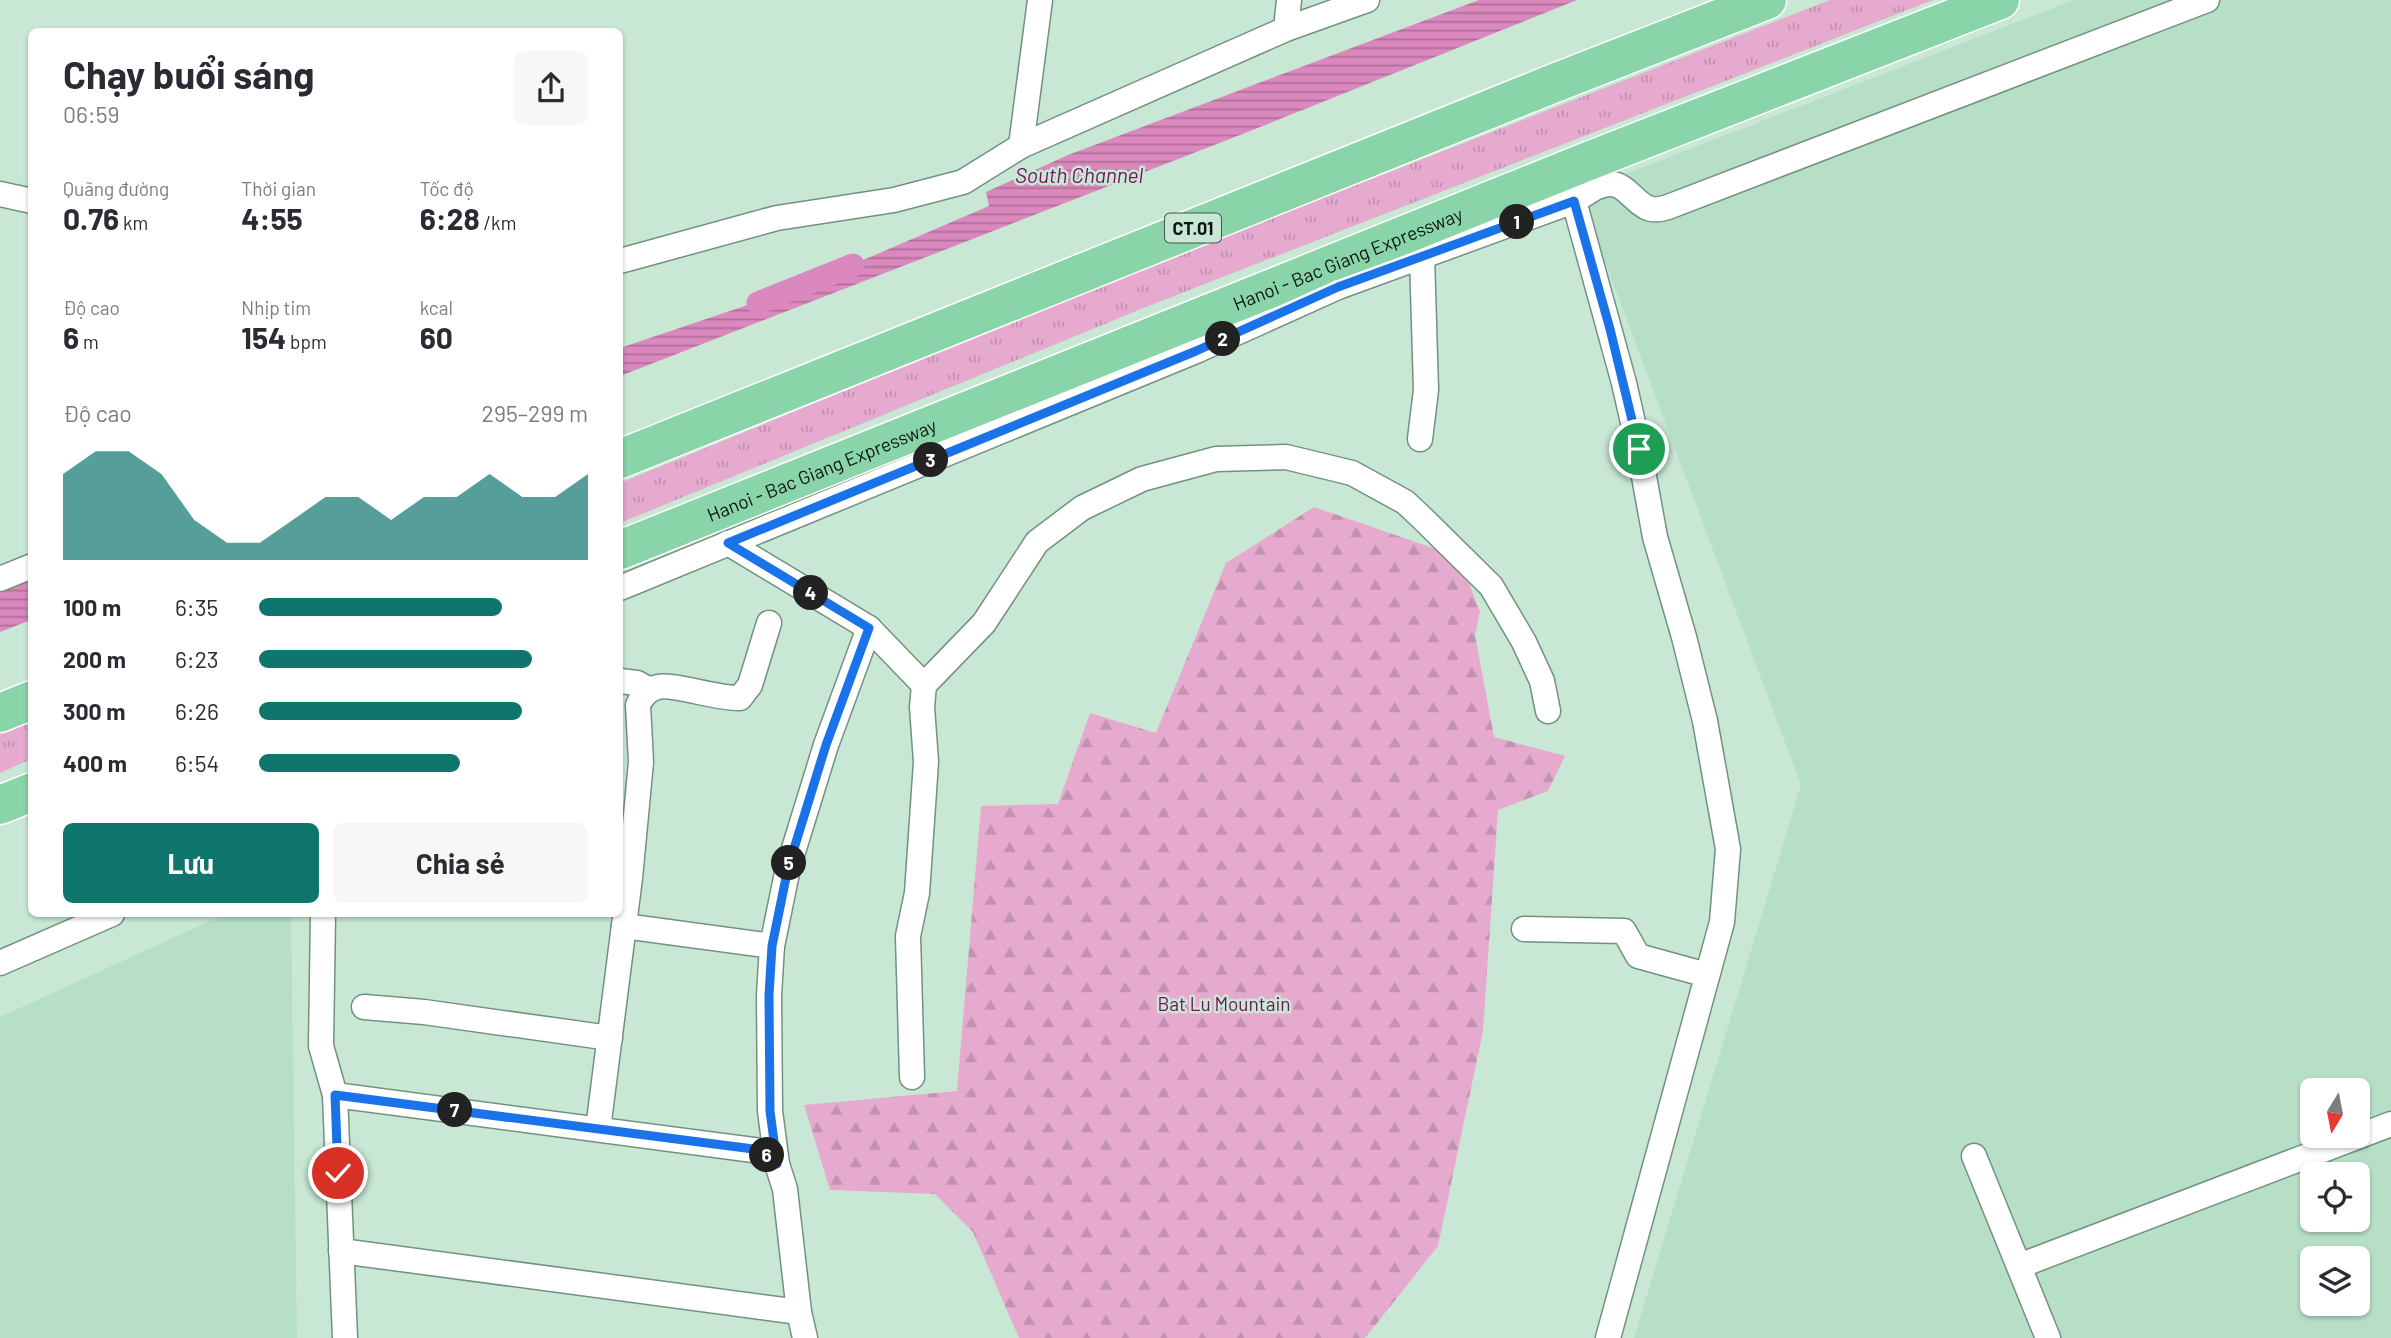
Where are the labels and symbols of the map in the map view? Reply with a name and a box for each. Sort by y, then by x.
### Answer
water label: South Channel [1015,162,1143,187]
street label: Hanoi - Bac Giang Expressway [1229,201,1466,314]
pin: 1 [1500,204,1534,240]
road number: CT.01 [1165,213,1221,242]
pin: 2 [1206,322,1240,356]
street label: Hanoi - Bac Giang Expressway [703,413,940,526]
pin [1609,419,1669,479]
pin: 3 [914,442,948,477]
pin: 4 [794,576,828,610]
pin: 5 [772,846,806,880]
park label: Bat Lu Mountain [1157,992,1291,1015]
north arrow [2300,1078,2370,1148]
pin: 7 [438,1092,472,1128]
pin: 6 [750,1138,784,1172]
pin [308,1143,368,1203]

